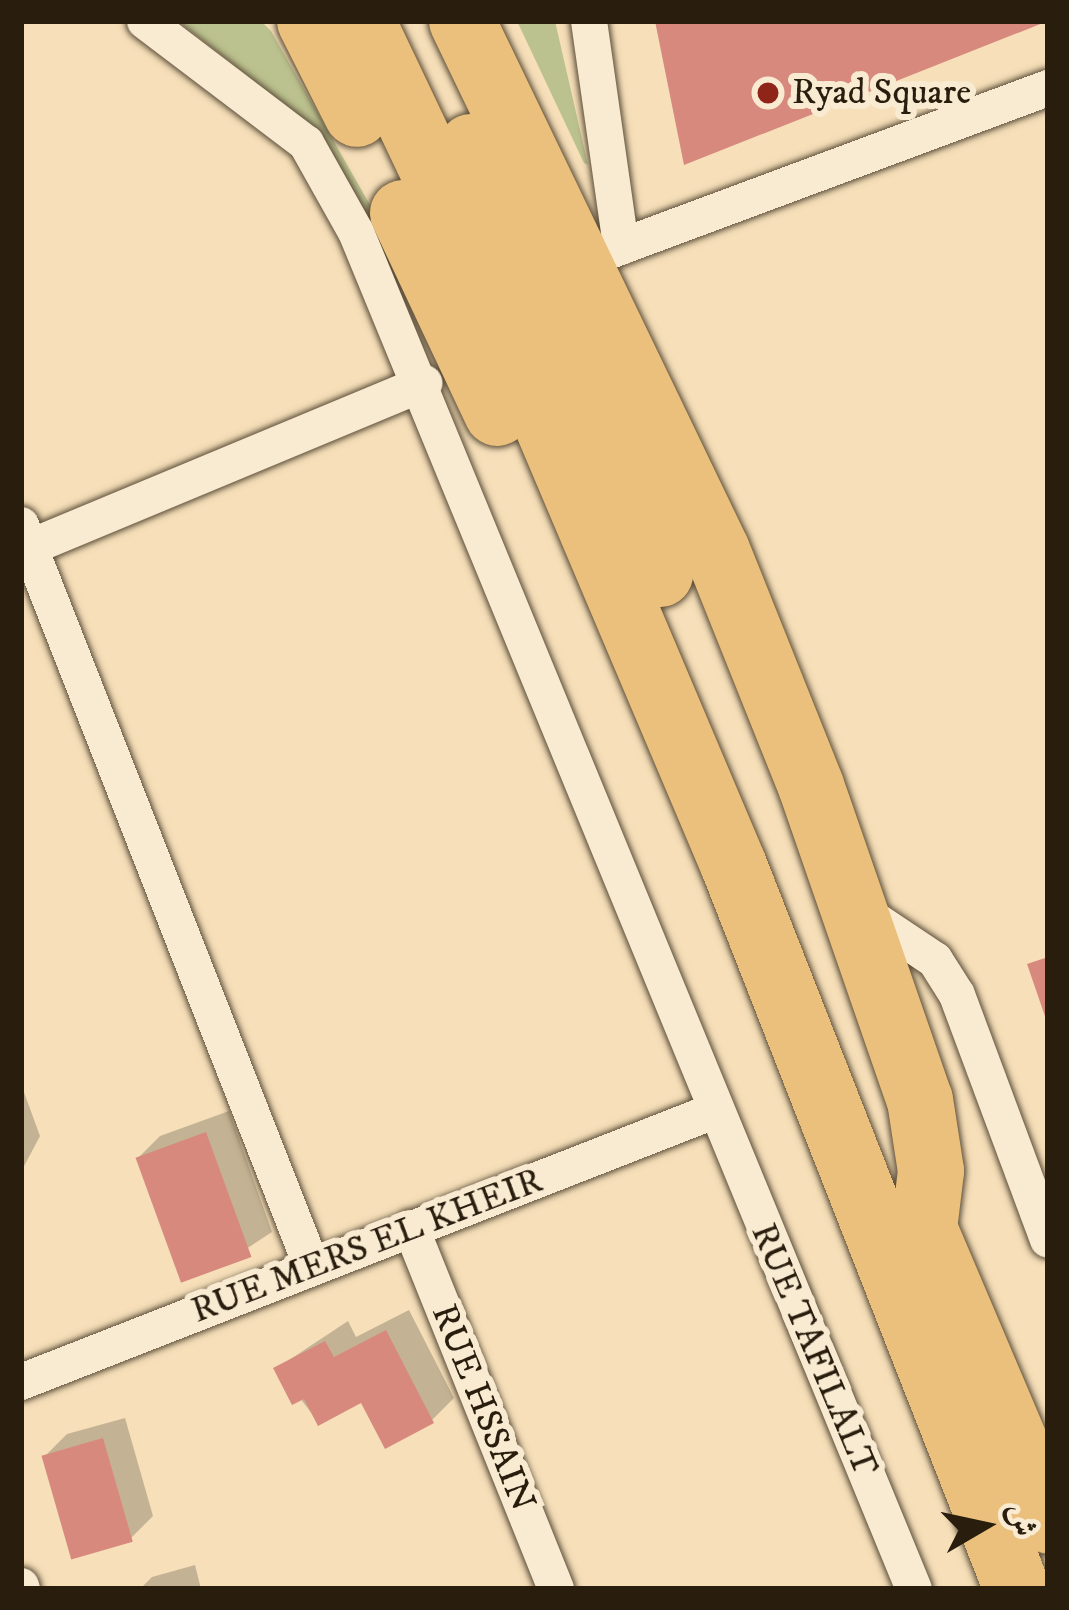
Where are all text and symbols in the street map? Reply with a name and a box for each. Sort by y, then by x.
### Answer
place label: Ryad Square [792,71,971,115]
marker: Ryad Square [755,80,781,106]
street label: RUE MERS EL KHEIR [185,1159,549,1333]
street label: RUE TAFILALT [741,1217,887,1483]
street label: RUE HSSAIN [422,1298,544,1518]
north arrow [925,1466,1045,1586]
text: ش [998,1501,1044,1540]

